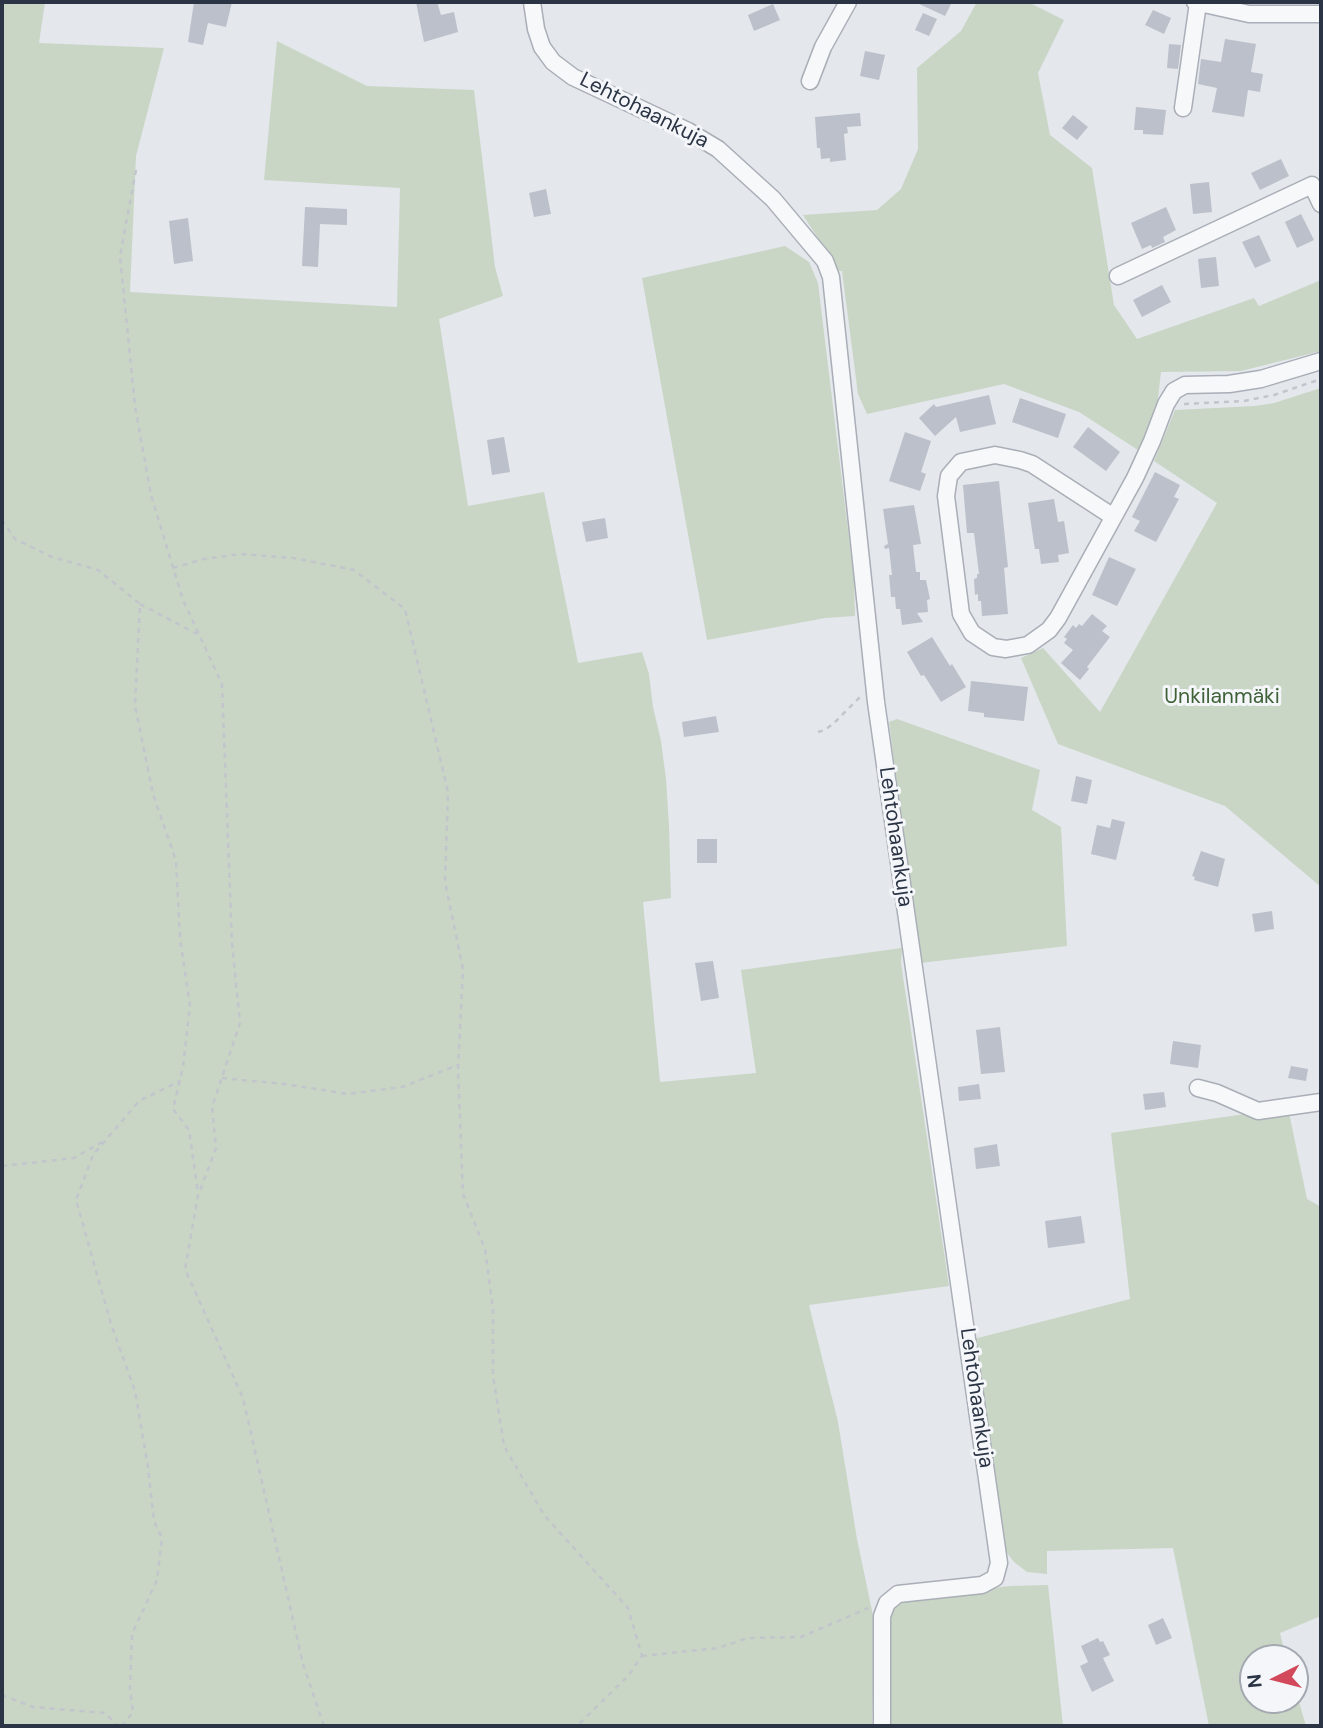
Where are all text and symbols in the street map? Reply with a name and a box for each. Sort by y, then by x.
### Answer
street label: Lehtohaankuja [575,68,713,154]
park label: Unkilanmäki [1164,684,1280,710]
street label: Lehtohaankuja [873,765,917,909]
street label: Lehtohaankuja [954,1326,998,1470]
north arrow [1239,1644,1309,1714]
text: N [1241,1673,1268,1689]

